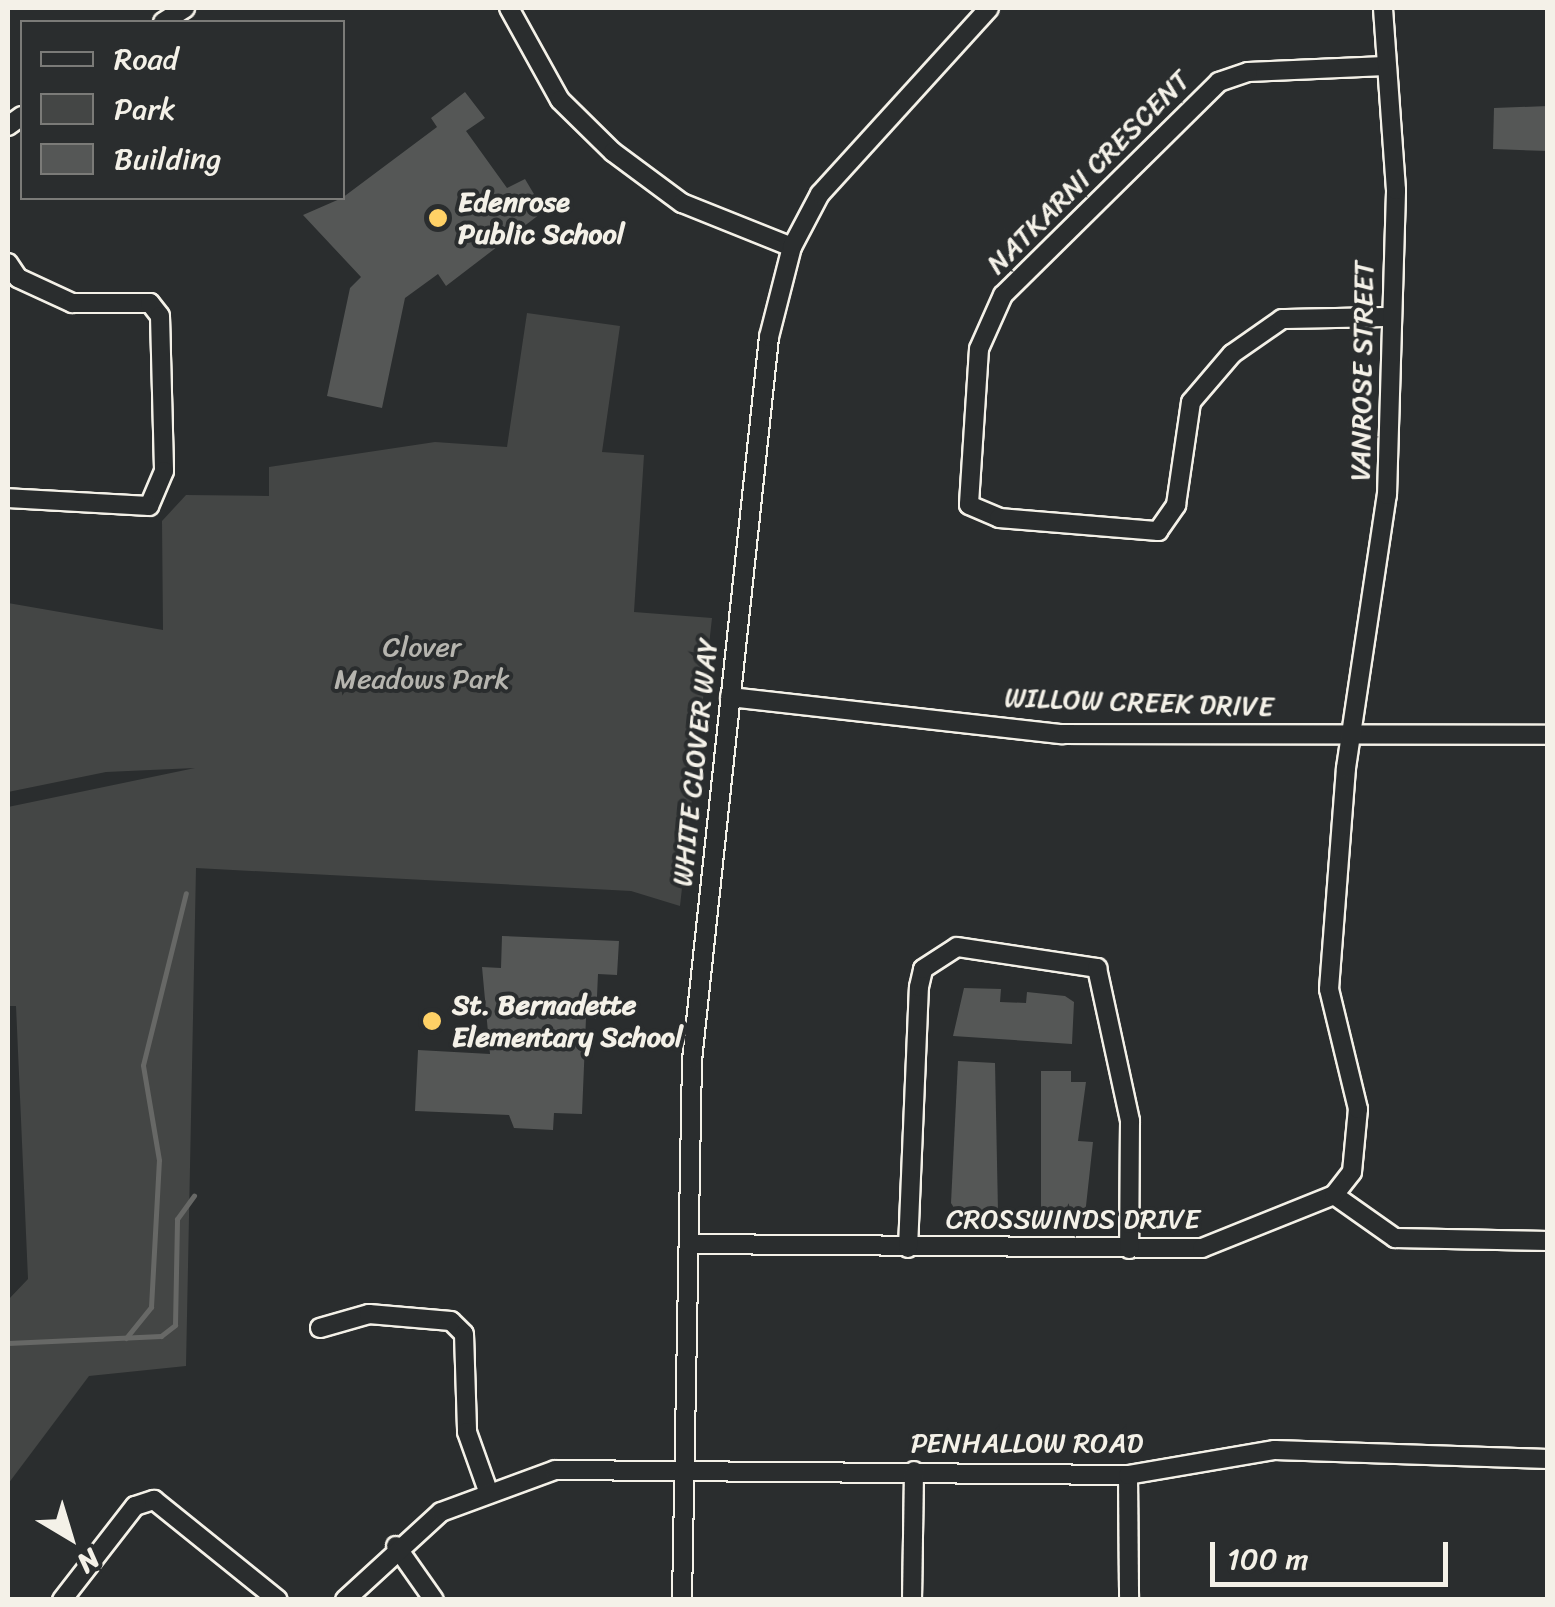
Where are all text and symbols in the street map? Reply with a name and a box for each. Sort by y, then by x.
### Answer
legend [20,20,345,200]
text: Road [114,32,178,86]
street label: NATKARNI CRESCENT [980,64,1196,280]
text: Park [114,82,176,136]
text: Building [114,132,221,186]
place label: Edenrose Public School [458,185,625,251]
marker: Edenrose Public School [427,207,449,229]
street label: VANROSE STREET [1343,260,1381,482]
park label: Clover Meadows Park [334,630,510,696]
street label: WHITE CLOVER WAY [665,637,725,887]
street label: WILLOW CREEK DRIVE [1002,680,1276,724]
place label: St. Bernadette Elementary School [452,988,683,1054]
marker: St. Bernadette Elementary School [421,1010,443,1032]
street label: CROSSWINDS DRIVE [946,1202,1200,1236]
street label: PENHALLOW ROAD [911,1426,1143,1460]
north arrow [20,1487,120,1587]
scale bar [1215,1522,1452,1584]
text: 100 m [1227,1532,1309,1586]
text: N [66,1536,112,1586]

